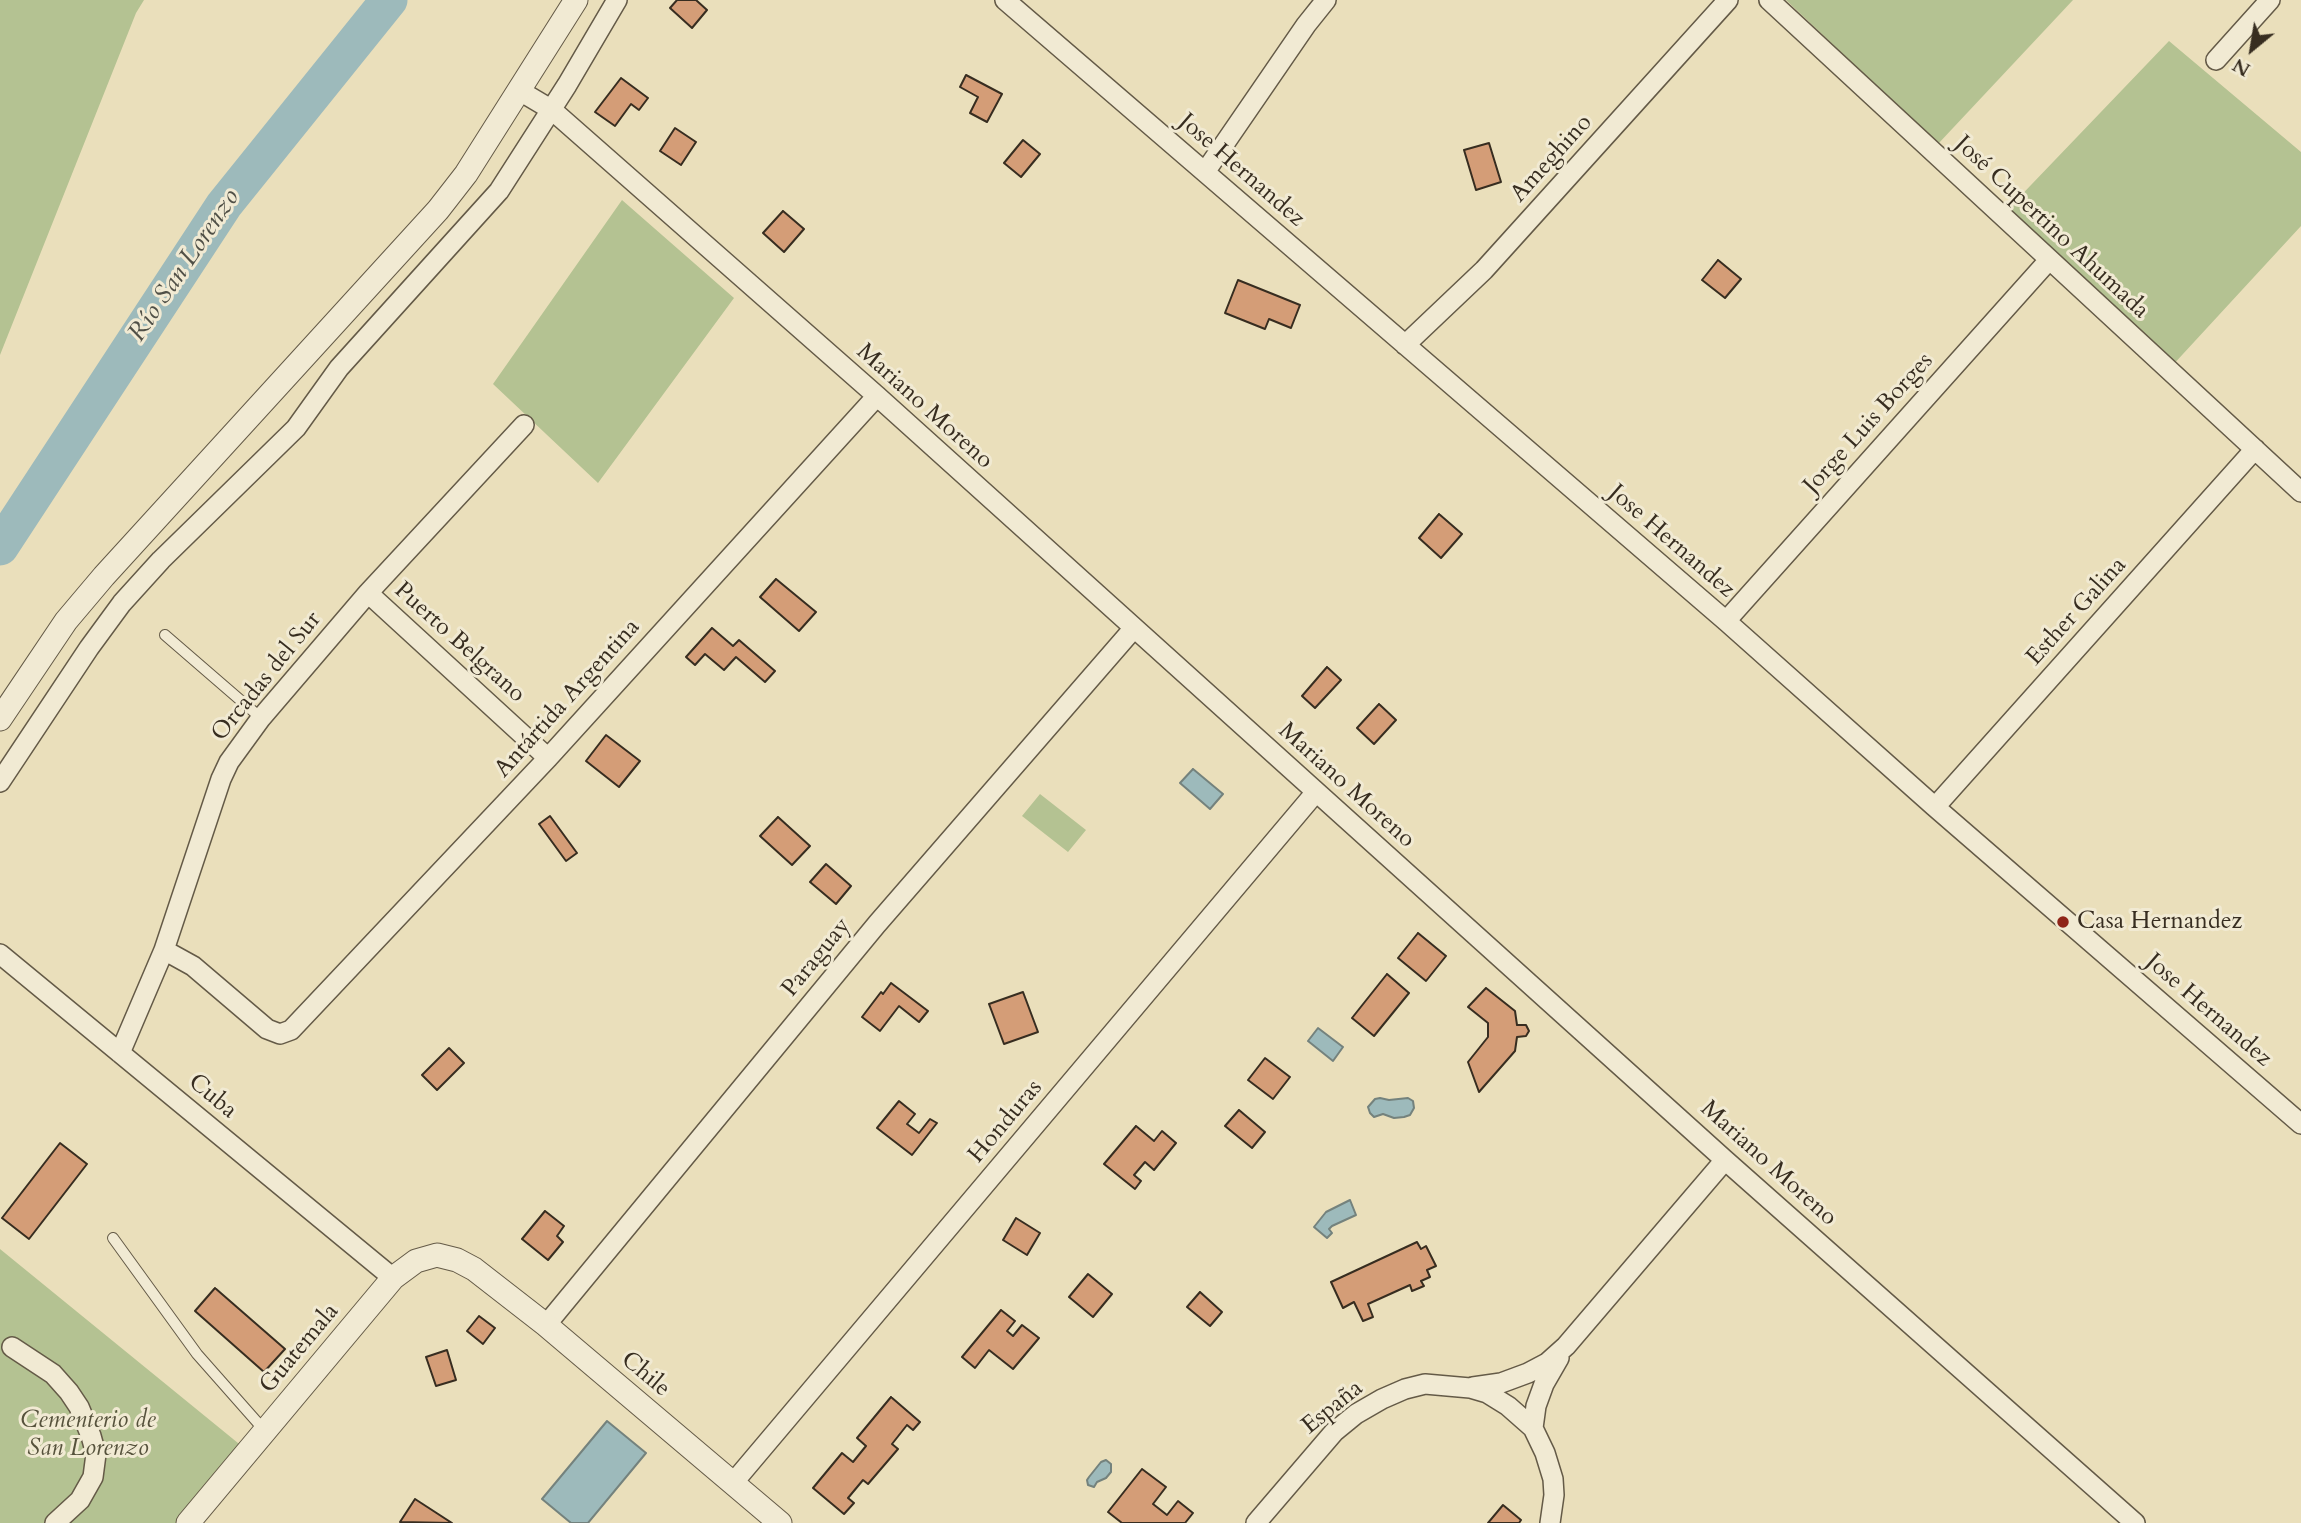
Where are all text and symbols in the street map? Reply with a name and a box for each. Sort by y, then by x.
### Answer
north arrow [2217,14,2287,84]
text: N [2228,52,2255,83]
street label: Jose Hernandez [1172,108,1310,234]
street label: Ameghino [1505,109,1599,209]
street label: José Cupertino Ahumada [1948,131,2154,325]
water label: Río San Lorenzo [123,184,247,348]
street label: Mariano Moreno [850,338,998,476]
street label: Jorge Luis Borges [1798,347,1940,501]
street label: Jose Hernandez [1602,479,1740,605]
street label: Esther Galina [2021,552,2133,672]
street label: Puerto Belgrano [387,577,531,709]
street label: Orcadas del Sur [206,606,328,748]
street label: Antártida Argentina [489,614,647,784]
street label: Mariano Moreno [1272,717,1420,855]
place label: Casa Hernandez [2077,908,2242,936]
street label: Paraguay [776,913,858,1003]
marker: Casa Hernandez [2055,914,2071,930]
street label: Jose Hernandez [2139,948,2277,1074]
street label: Cuba [182,1068,242,1126]
street label: Honduras [963,1075,1049,1169]
street label: Mariano Moreno [1694,1095,1842,1233]
street label: Guatemala [254,1298,346,1400]
street label: Chile [615,1346,675,1404]
street label: España [1297,1375,1369,1441]
park label: Cementerio de San Lorenzo [20,1407,156,1463]

